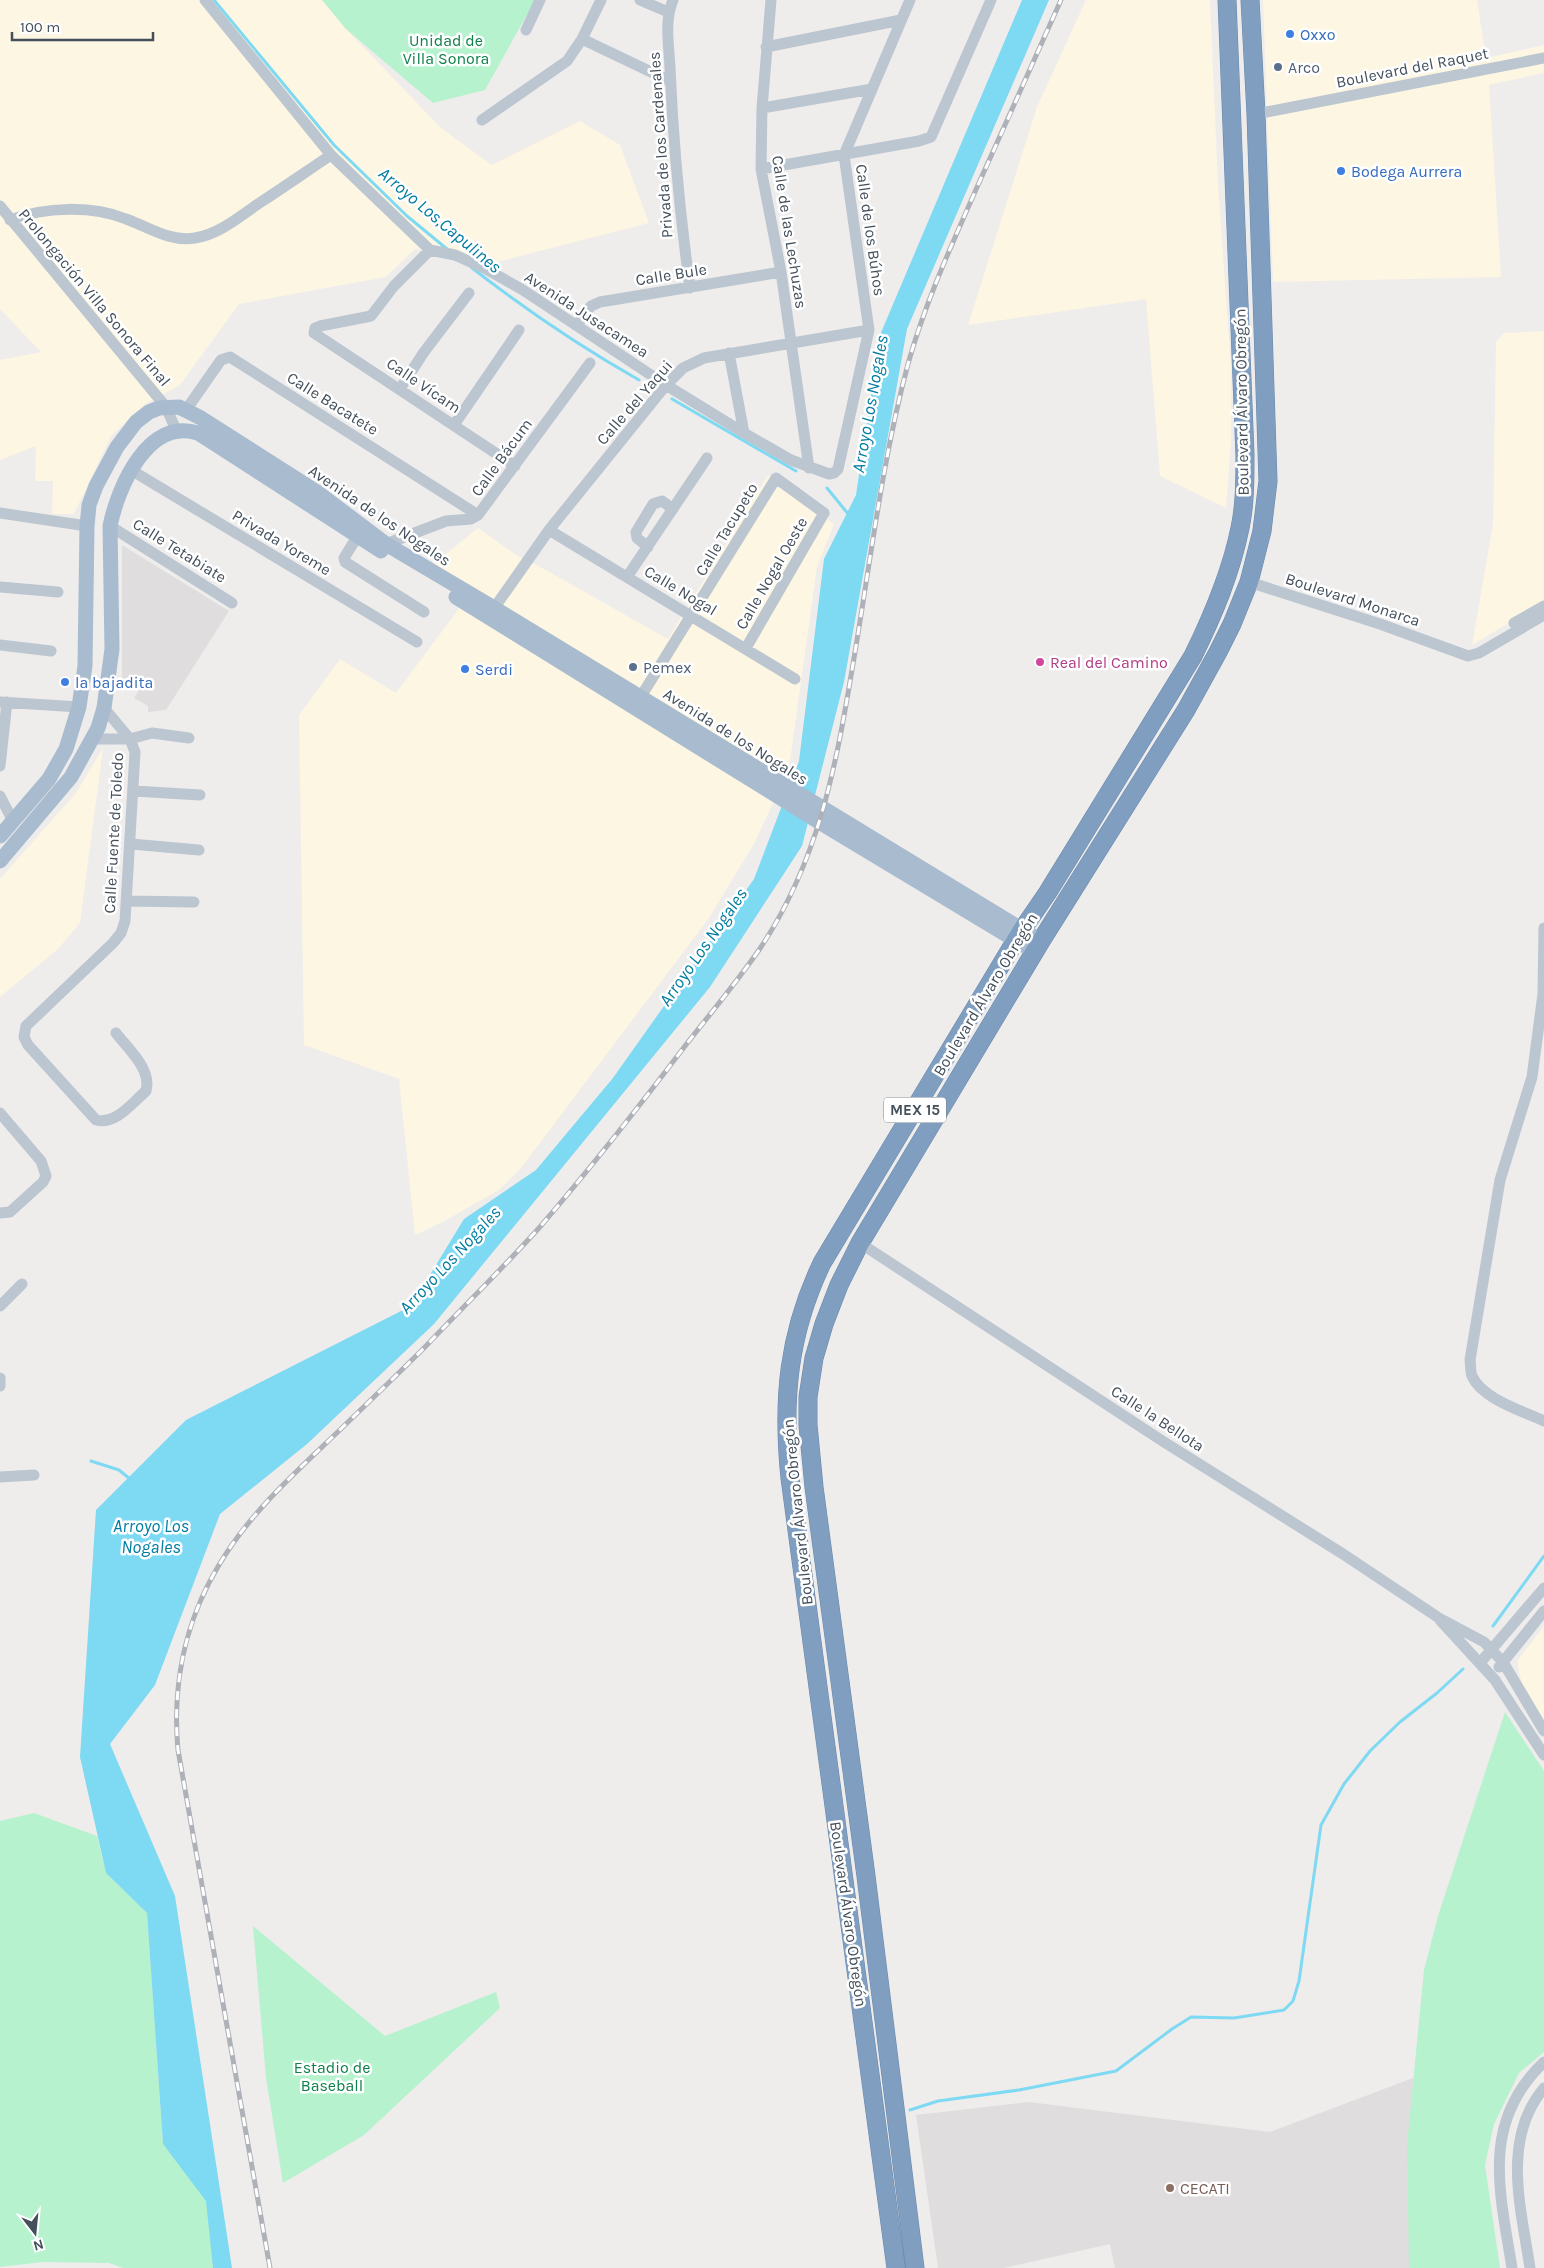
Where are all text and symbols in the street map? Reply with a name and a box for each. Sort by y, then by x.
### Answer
scale bar [12,10,154,42]
text: 100 m [20,18,60,36]
place label: Oxxo [1300,25,1335,44]
marker: Oxxo [1284,28,1296,40]
park label: Unidad de Villa Sonora [403,31,489,68]
street label: Boulevard del Raquet [1334,43,1490,92]
street label: Privada de los Cardenales [645,51,676,239]
place label: Arco [1288,58,1320,77]
marker: Arco [1272,61,1284,73]
street label: Calle de las Lechuzas [768,154,811,310]
water label: Arroyo Los,Capulines [374,162,506,278]
place label: Bodega Aurrera [1351,162,1462,181]
street label: Calle de los Búhos [852,163,889,297]
marker: Bodega Aurrera [1335,165,1347,177]
street label: Prolongación Villa Sonora Final [15,205,175,390]
street label: Calle Bule [634,259,708,290]
street label: Avenida Jusacamea [521,267,652,362]
street label: Boulevard Álvaro Obregón [1230,308,1253,496]
water label: Arroyo Los Nogales [847,333,893,475]
street label: Calle Vícam [383,354,464,417]
street label: Calle del Yaqui [592,356,676,449]
street label: Calle Bacatete [284,368,382,439]
street label: Calle Bácum [467,415,536,500]
street label: Avenida de los Nogales [305,461,454,570]
street label: Calle Tacupeto [691,479,762,579]
street label: Privada Yoreme [229,505,335,579]
street label: Calle Tetabiate [129,514,230,587]
street label: Calle Nogal Oeste [732,514,811,633]
street label: Calle Nogal [641,561,721,620]
street label: Boulevard Monarca [1283,569,1423,630]
place label: Real del Camino [1050,653,1168,672]
marker: Real del Camino [1034,656,1046,668]
place label: Pemex [643,658,691,677]
place label: Serdi [475,660,513,679]
marker: Pemex [627,661,639,673]
marker: Serdi [459,663,471,675]
place label: la bajadita [75,673,153,692]
marker: la bajadita [59,676,71,688]
street label: Avenida de los Nogales [660,684,812,789]
street label: Calle Fuente de Toledo [100,752,127,914]
water label: Arroyo Los Nogales [654,884,752,1010]
street label: Boulevard Álvaro Obregón [929,909,1042,1079]
road number: MEX 15 [884,1098,946,1122]
water label: Arroyo Los Nogales [394,1202,506,1318]
street label: Calle la Bellota [1108,1381,1208,1456]
street label: Boulevard Álvaro Obregón [778,1418,817,1606]
water label: Arroyo Los Nogales [113,1515,189,1558]
street label: Boulevard Álvaro Obregón [826,1820,871,2008]
park label: Estadio de Baseball [294,2058,370,2095]
place label: CECATI [1180,2179,1230,2198]
marker: CECATI [1164,2182,1176,2194]
north arrow [10,2208,60,2258]
text: N [31,2235,46,2255]

